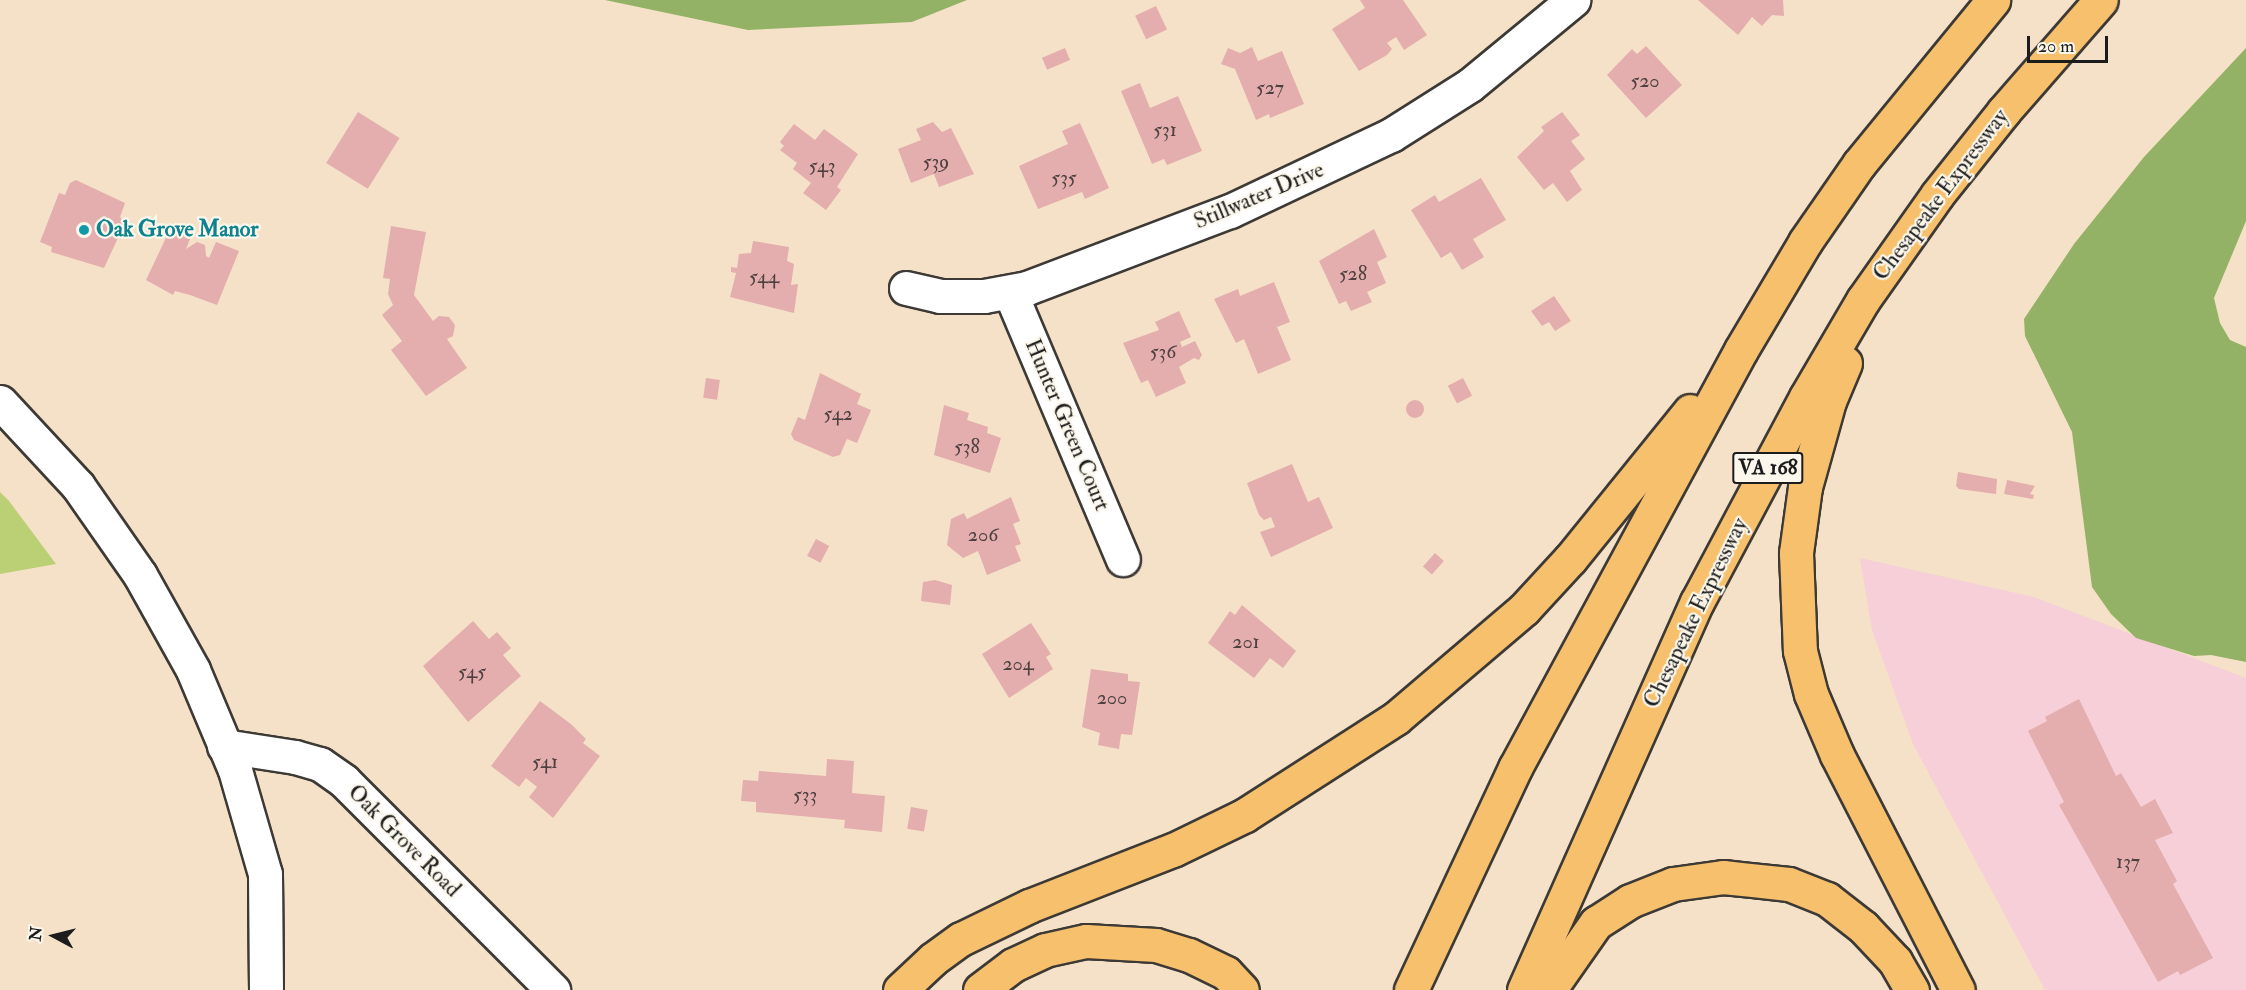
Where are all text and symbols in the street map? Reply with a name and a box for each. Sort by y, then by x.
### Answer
scale bar [2030,24,2111,62]
text: 20 m [2038,35,2074,58]
house number: 520 [1630,68,1660,92]
house number: 527 [1256,75,1284,99]
street label: Chesapeake Expressway [1868,104,2014,286]
house number: 531 [1153,117,1177,141]
house number: 539 [923,149,949,173]
house number: 543 [809,153,835,177]
street label: Stillwater Drive [1190,157,1328,235]
house number: 535 [1051,165,1077,189]
place label: Oak Grove Manor [96,217,259,243]
marker: Oak Grove Manor [77,223,91,237]
house number: 528 [1339,261,1367,285]
house number: 544 [749,264,779,288]
street label: Hunter Green Court [1019,335,1115,515]
house number: 536 [1150,339,1176,363]
house number: 542 [823,401,853,425]
house number: 538 [954,434,980,458]
road number: VA 168 [1732,450,1804,486]
street label: Chesapeake Expressway [1639,514,1753,712]
house number: 206 [968,522,998,546]
house number: 201 [1232,629,1260,653]
house number: 204 [1002,651,1034,675]
house number: 545 [458,659,486,683]
house number: 200 [1097,685,1127,709]
house number: 541 [532,749,558,773]
street label: Oak Grove Road [342,779,466,903]
house number: 533 [793,782,817,806]
house number: 137 [2116,849,2140,873]
north arrow [24,906,84,966]
text: N [25,925,47,942]

